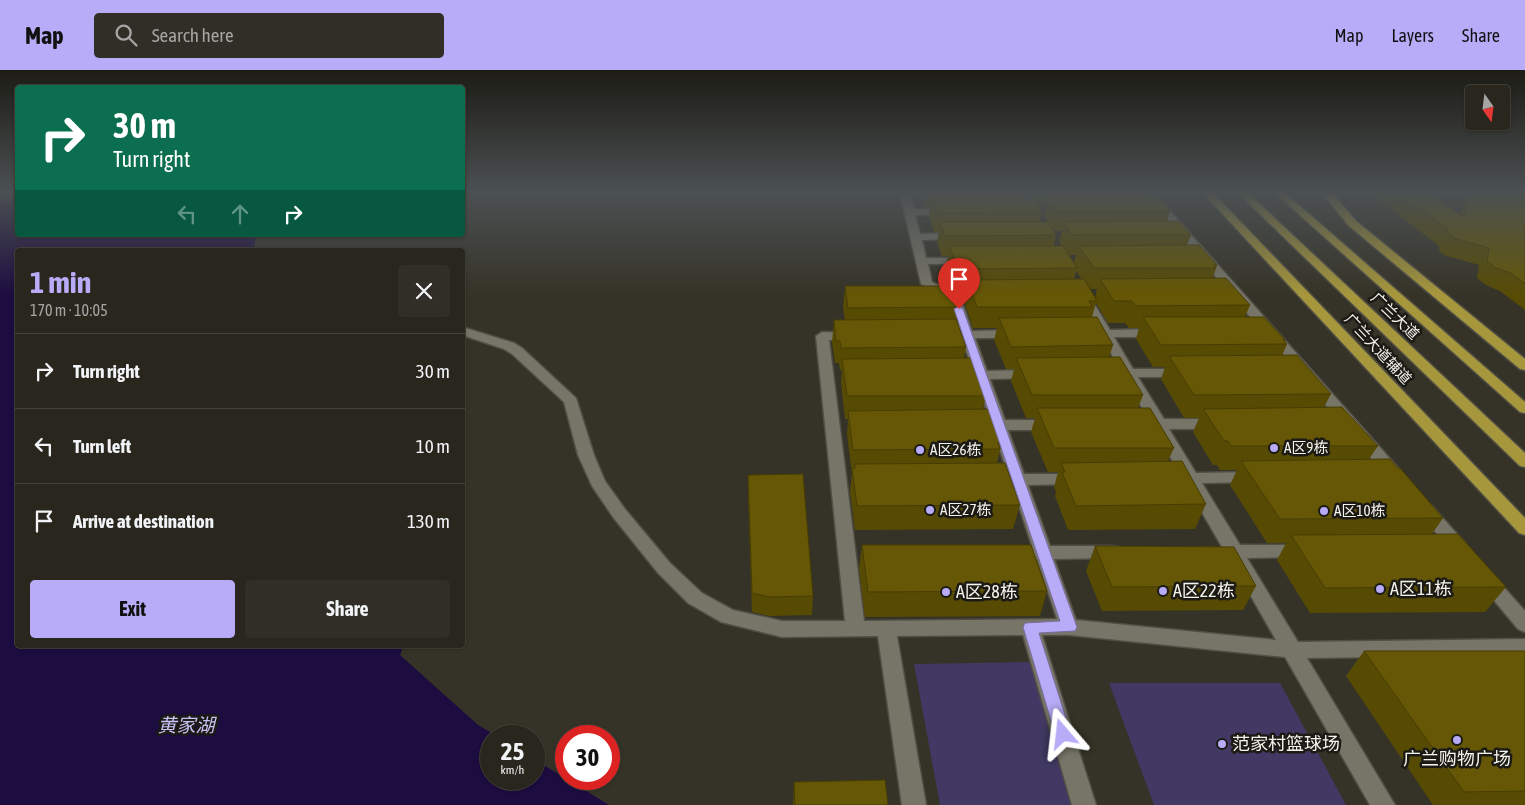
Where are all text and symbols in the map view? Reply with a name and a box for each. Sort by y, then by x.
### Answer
search box [94,13,444,58]
icon: search [112,21,140,49]
text: Map [25,22,64,49]
text: Search here [152,24,234,46]
text: Map [1334,25,1363,46]
text: Layers [1391,25,1434,46]
text: Share [1462,25,1500,46]
north arrow [1465,85,1510,130]
map controls [1465,85,1510,130]
icon: right [30,105,95,170]
text: 30 m [113,105,176,145]
text: Turn right [113,146,190,172]
icon: left [173,200,201,228]
icon: ahead [226,200,254,228]
icon: right [279,200,307,228]
pin [938,258,980,309]
text: 1 min [30,265,91,299]
button: close [398,265,450,317]
icon: arrive [945,265,973,293]
street label: 广兰大道 [1368,289,1423,343]
text: 170 m · 10:05 [30,301,108,319]
street label: 广兰大道辅道 [1341,310,1415,387]
icon: right [30,357,58,385]
text: Turn right [73,360,140,382]
text: 30 m [416,360,450,382]
icon: left [30,432,58,460]
text: Turn left [73,435,131,457]
text: 10 m [416,435,450,457]
place label: A区9栋 [1284,439,1328,456]
place label: A区26栋 [930,441,981,458]
marker: A区9栋 [1268,442,1280,454]
marker: A区26栋 [914,444,926,456]
place label: A区27栋 [940,501,991,518]
place label: A区10栋 [1334,502,1385,519]
marker: A区27栋 [924,504,936,516]
marker: A区10栋 [1318,505,1330,517]
icon: arrive [30,507,58,535]
text: Arrive at destination [73,510,214,532]
text: 130 m [407,510,450,532]
place label: A区11栋 [1390,578,1452,599]
button: Exit [30,580,235,638]
button: Share [245,580,450,638]
place label: A区22栋 [1173,580,1235,601]
place label: A区28栋 [956,581,1018,602]
marker: A区11栋 [1374,583,1386,595]
marker: A区22栋 [1157,585,1169,597]
marker: A区28栋 [940,586,952,598]
position arrow [1036,707,1088,759]
water label: 黄家湖 [157,714,217,736]
speed limit sign: 30 [555,725,620,790]
place label: 范家村篮球场 [1232,733,1340,754]
marker: 广兰购物广场 [1451,734,1463,746]
text: 25 [501,737,524,765]
marker: 范家村篮球场 [1216,738,1228,750]
place label: 广兰购物广场 [1403,748,1511,769]
text: km/h [501,763,524,777]

